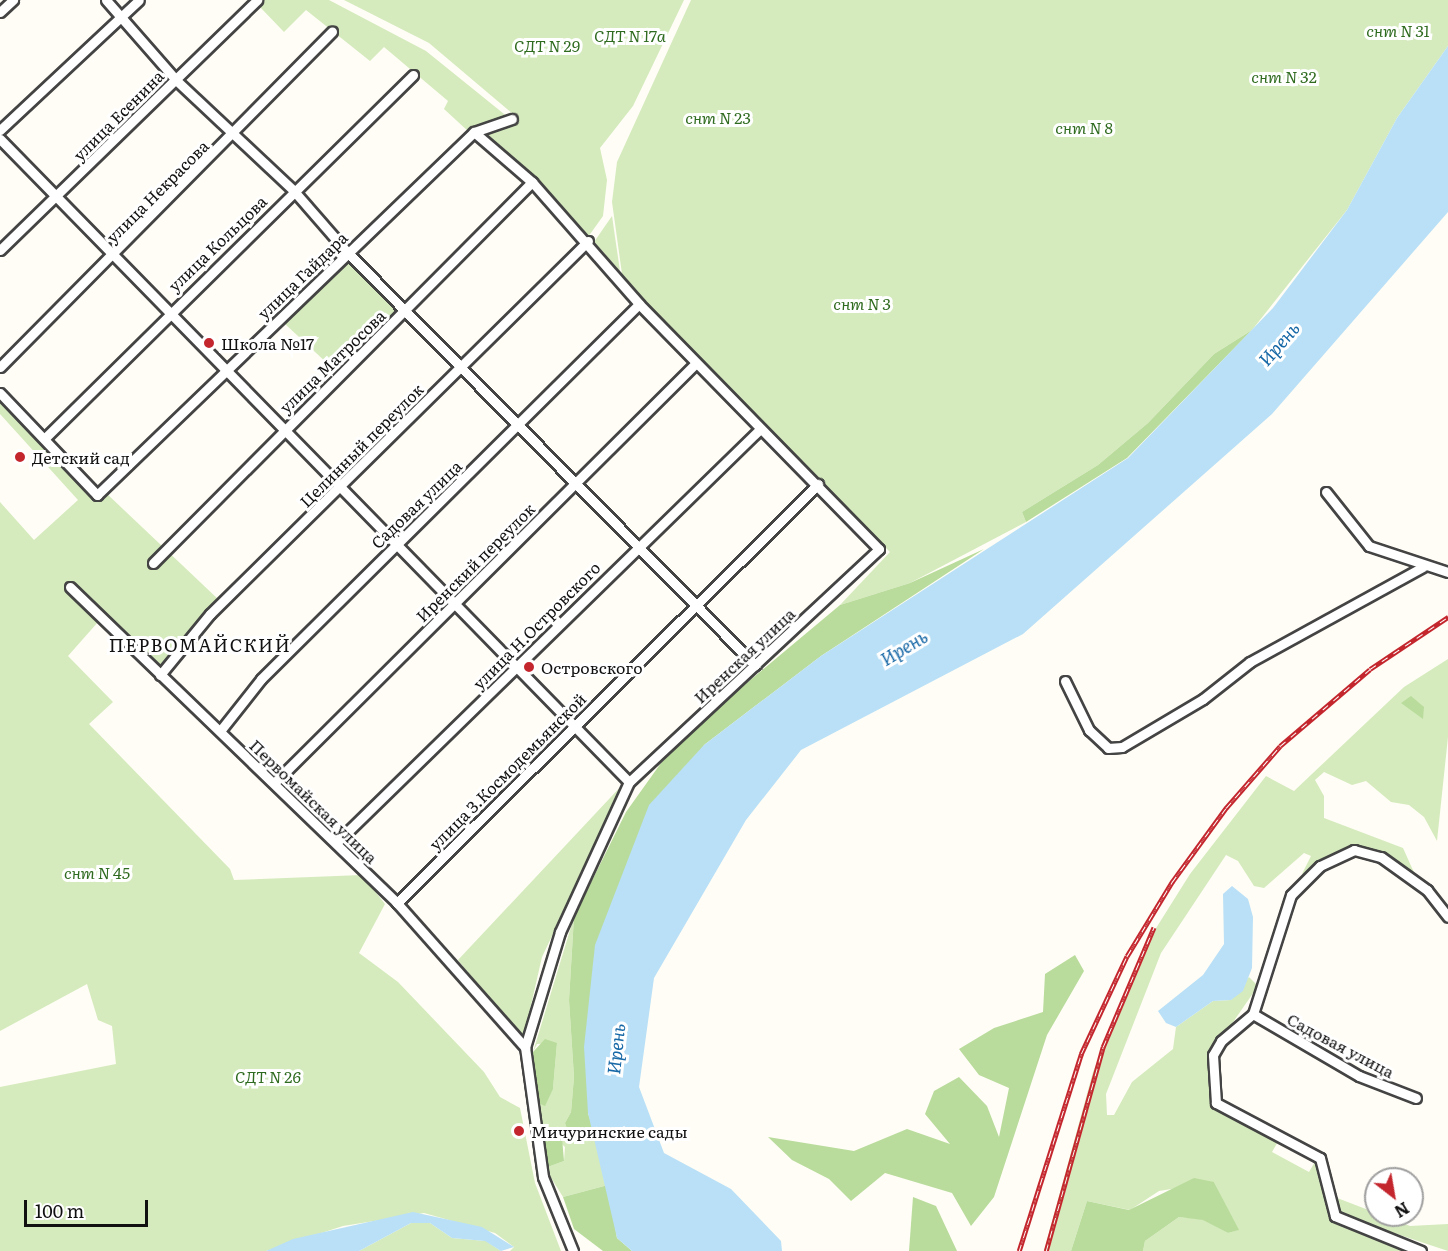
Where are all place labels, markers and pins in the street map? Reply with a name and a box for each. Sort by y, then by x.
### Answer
place label: Школа №17 [221,333,314,353]
marker: Школа №17 [202,336,216,350]
place label: Детский сад [32,447,130,467]
marker: Детский сад [13,450,27,464]
place label: Островского [541,657,643,677]
marker: Островского [522,660,536,674]
place label: Мичуринские сады [531,1121,687,1141]
marker: Мичуринские сады [512,1124,526,1138]

